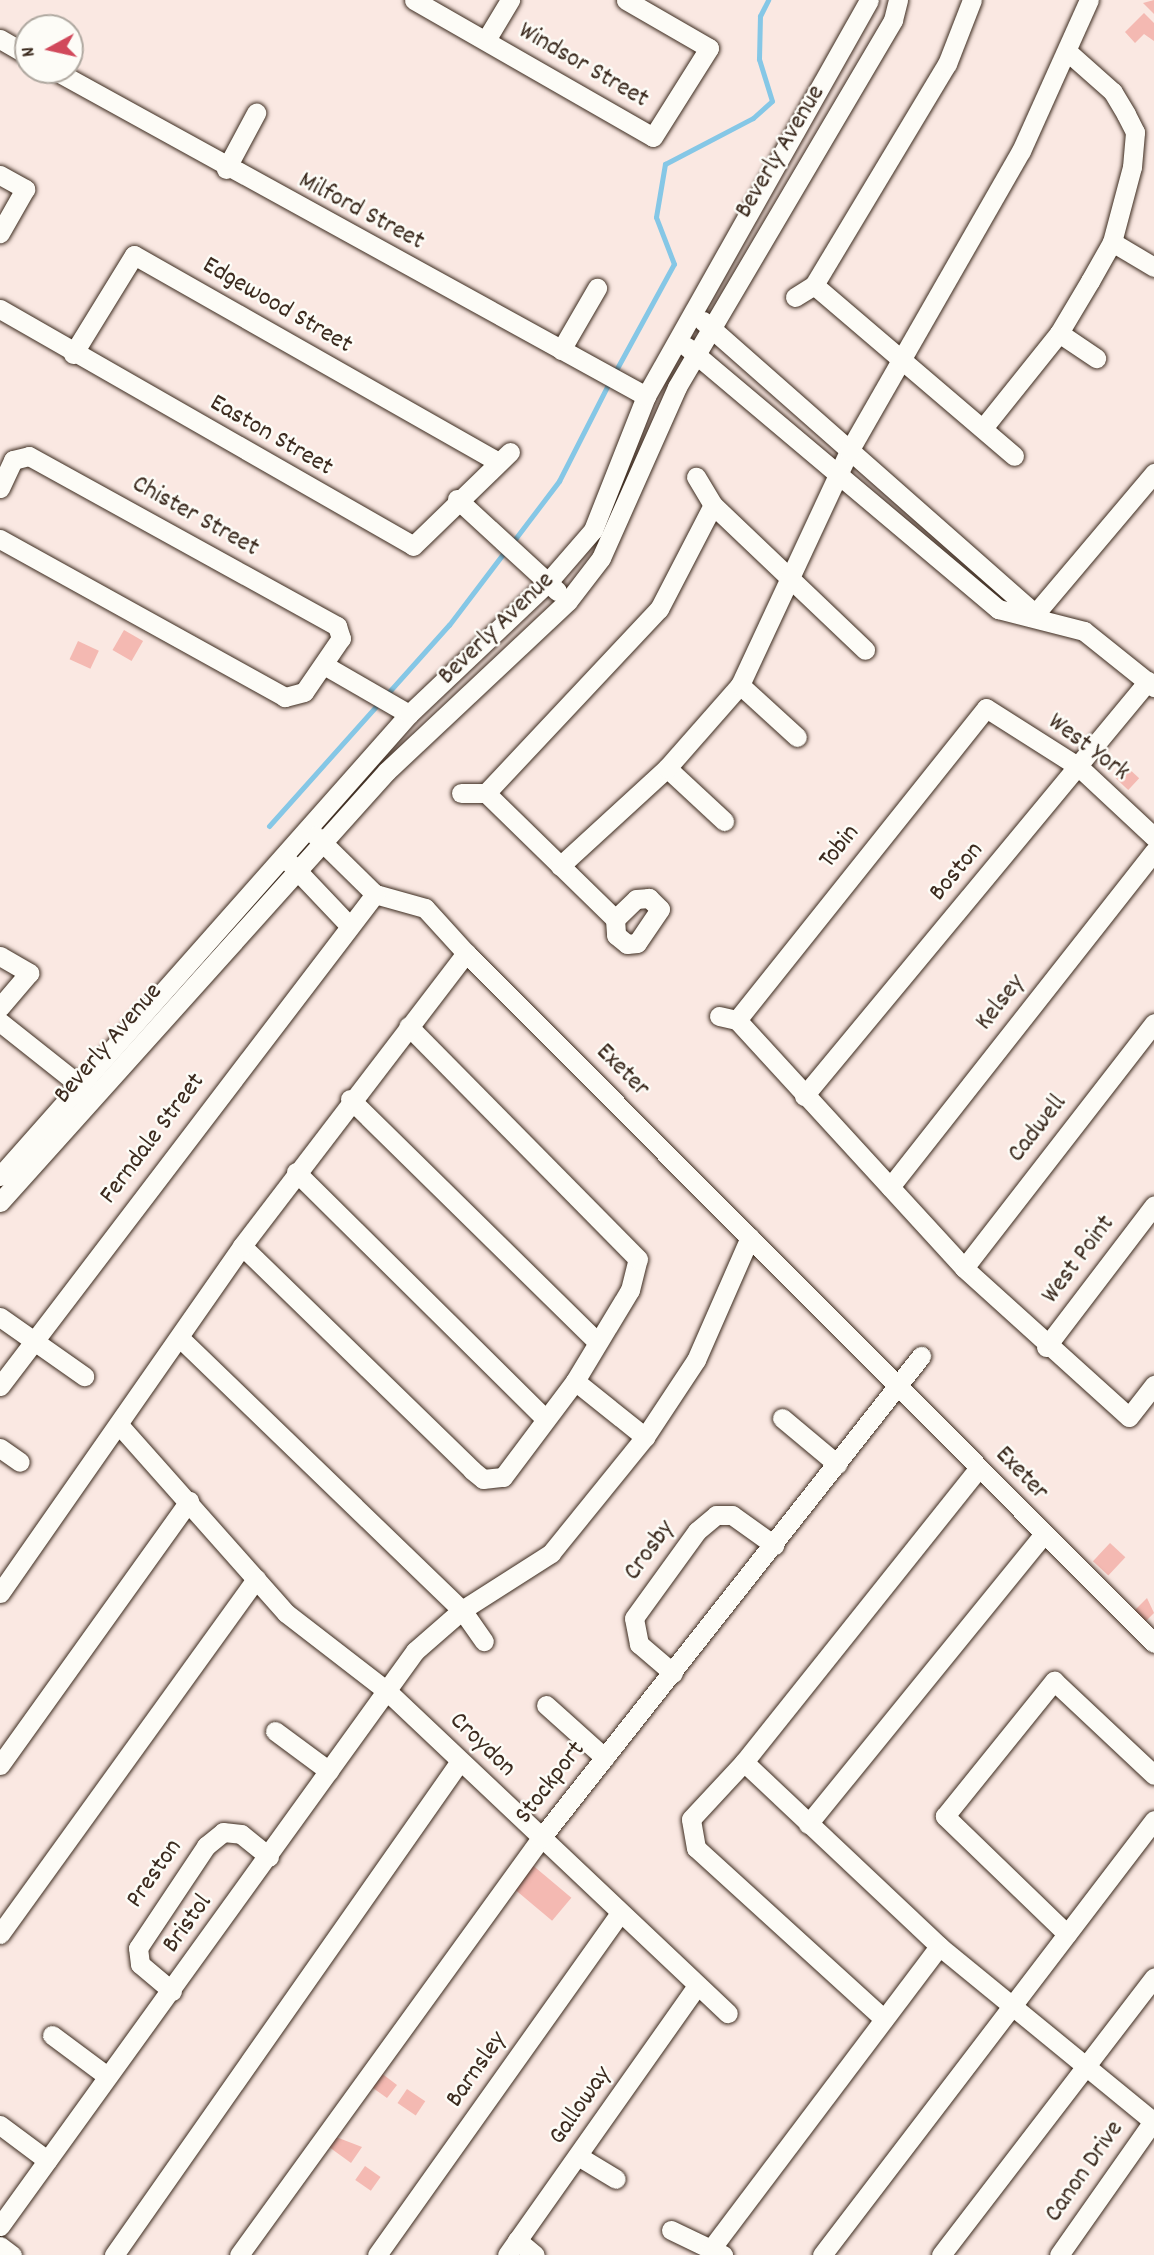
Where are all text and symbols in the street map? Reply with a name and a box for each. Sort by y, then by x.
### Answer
north arrow [14,14,84,84]
street label: Windsor Street [512,16,654,116]
text: N [16,45,44,58]
street label: Beverly Avenue [729,80,833,224]
street label: Milford Street [293,166,429,258]
street label: Edgewood Street [196,250,358,362]
street label: Easton Street [204,388,338,484]
street label: Chister Street [126,469,264,565]
street label: Beverly Avenue [432,566,562,692]
street label: West York [1041,707,1135,789]
street label: Tobin [813,819,867,875]
street label: Boston [923,836,991,908]
street label: Kelsey [969,969,1033,1037]
street label: Beverly Avenue [48,977,170,1111]
street label: Exeter [588,1037,656,1105]
street label: Ferndale Street [94,1067,212,1211]
street label: Cadwell [1002,1089,1074,1169]
street label: West Point [1036,1210,1122,1310]
street label: Exeter [988,1440,1054,1508]
street label: Crosby [618,1515,682,1587]
street label: Croydon [442,1706,522,1784]
street label: Stockport [509,1735,593,1831]
street label: Preston [120,1834,190,1914]
street label: Bristol [156,1889,220,1959]
street label: Barnsley [440,2026,514,2114]
street label: Galloway [543,2061,619,2151]
street label: Canon Drive [1039,2115,1131,2229]

